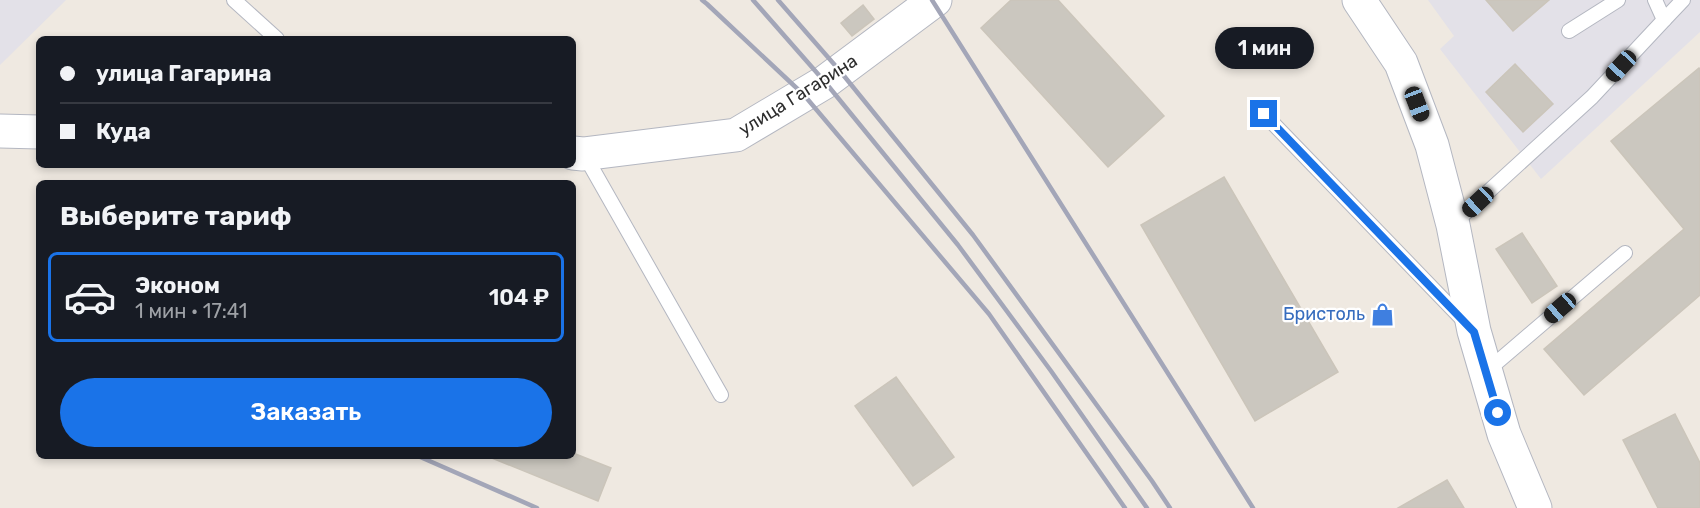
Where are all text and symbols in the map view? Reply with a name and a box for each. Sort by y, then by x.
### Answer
callout: 1 мин [1214,27,1314,69]
text: 1 мин [1238,36,1291,60]
car [1602,47,1640,85]
street label: улица Гагарина [735,50,861,140]
text: улица Гагарина [96,60,272,87]
car [1402,84,1432,124]
route end [1250,100,1277,127]
text: Куда [96,118,151,145]
car [1459,183,1497,221]
text: Выберите тариф [60,200,291,232]
icon: car [63,270,117,324]
text: Эконом [135,272,220,299]
text: 104 ₽ [489,284,549,311]
car [1541,289,1579,327]
text: 1 мин · 17:41 [135,299,247,323]
shop icon: Бристоль [1370,301,1396,327]
place label: Бристоль [1283,303,1365,325]
button: Заказать [60,378,552,447]
route start [1484,399,1511,426]

